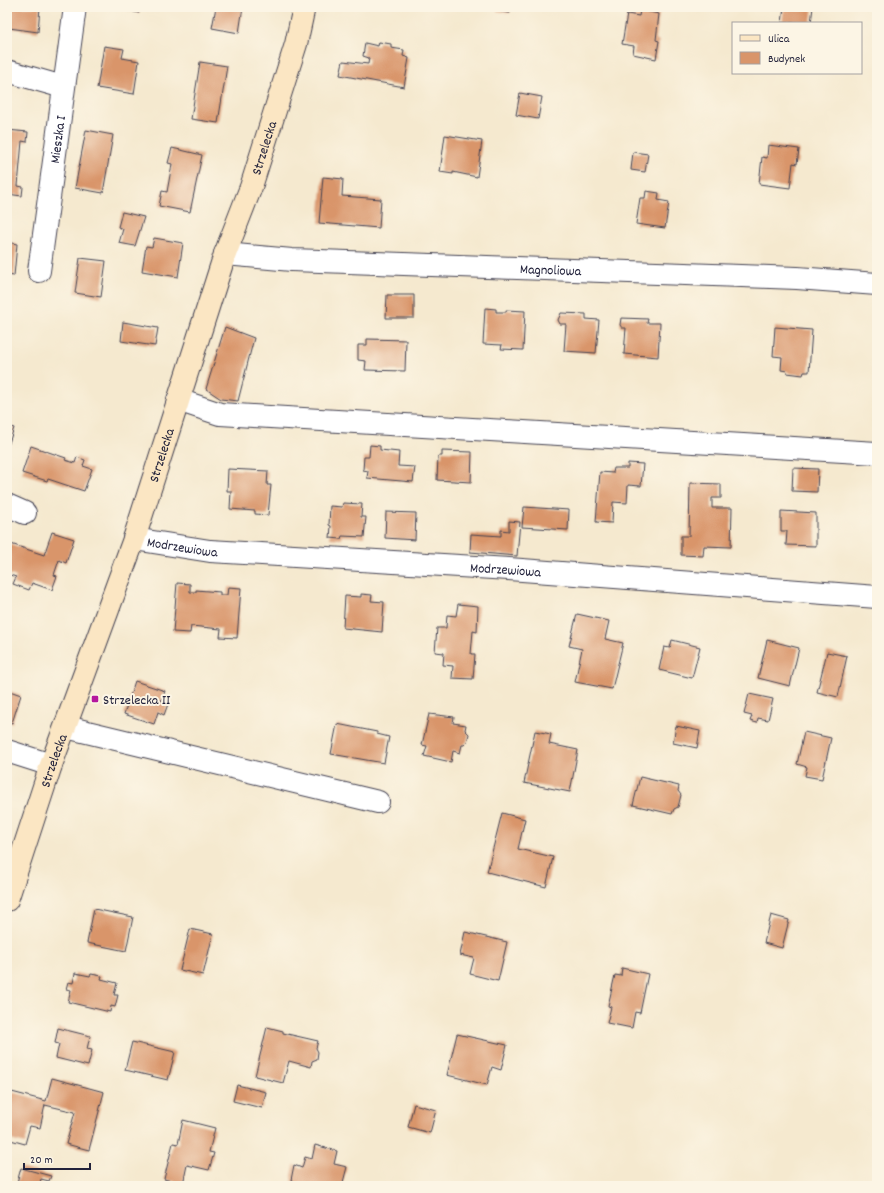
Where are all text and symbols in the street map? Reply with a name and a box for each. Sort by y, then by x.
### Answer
legend [732,22,862,74]
text: Ulica [768,31,790,48]
text: Budynek [768,51,805,68]
street label: Mieszka I [46,114,72,165]
street label: Strzelecka [247,118,283,178]
street label: Magnoliowa [519,260,582,282]
street label: Strzelecka [145,426,181,485]
street label: Modrzewiowa [145,533,219,563]
street label: Modrzewiowa [469,559,542,583]
place label: Strzelecka II [103,691,171,711]
marker: Strzelecka II [90,694,100,704]
street label: Strzelecka [36,731,74,790]
scale bar [24,1145,90,1171]
text: 20 m [30,1152,53,1169]

